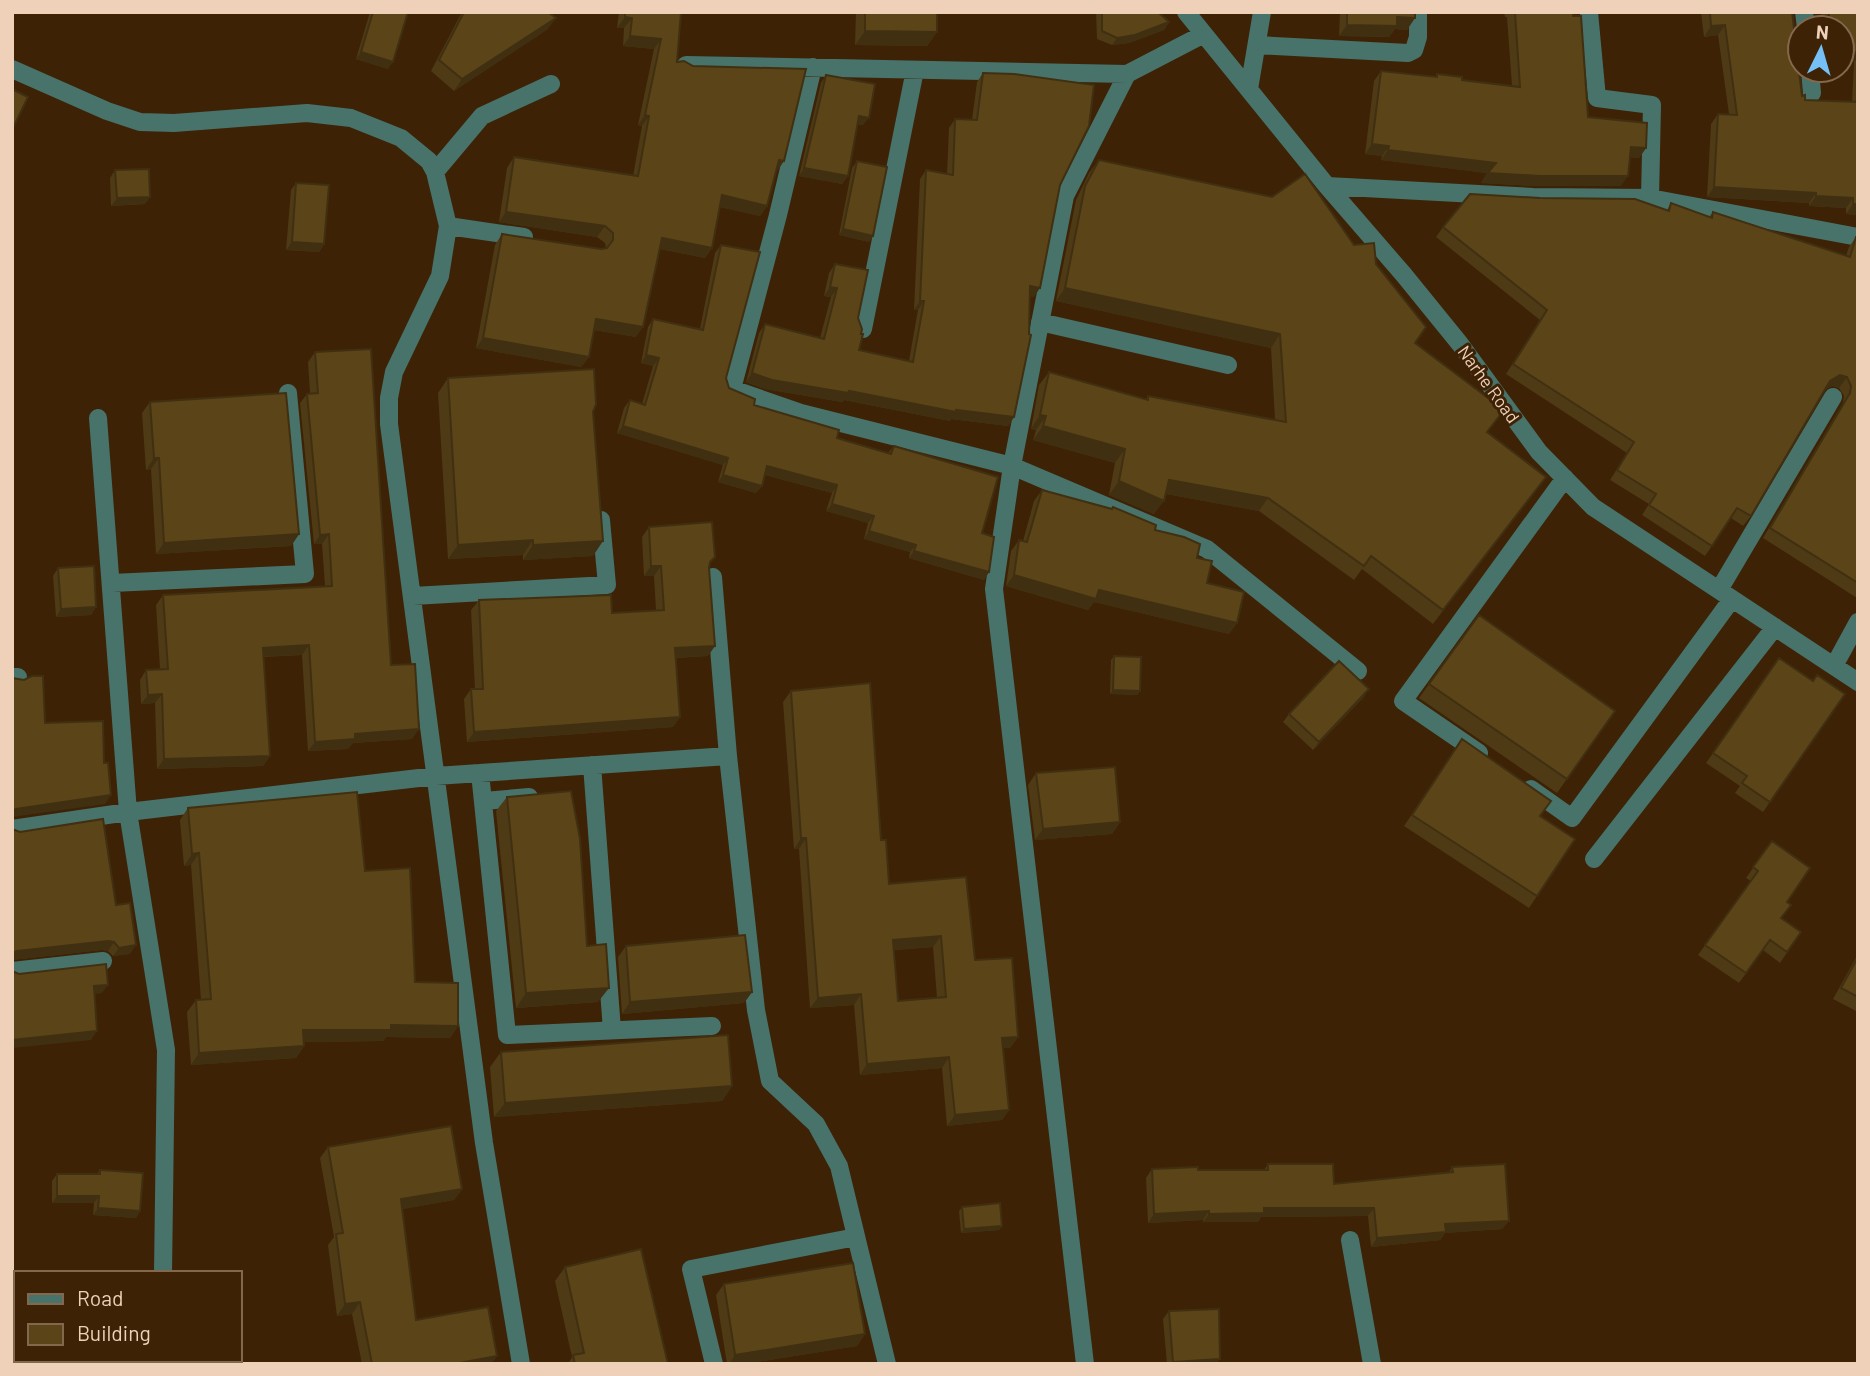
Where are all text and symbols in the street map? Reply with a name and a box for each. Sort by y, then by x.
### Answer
north arrow [1786,14,1856,84]
text: N [1815,20,1830,44]
street label: Narhe Road [1454,341,1524,427]
legend [14,1271,242,1362]
text: Road [77,1285,123,1310]
text: Building [77,1320,151,1345]

